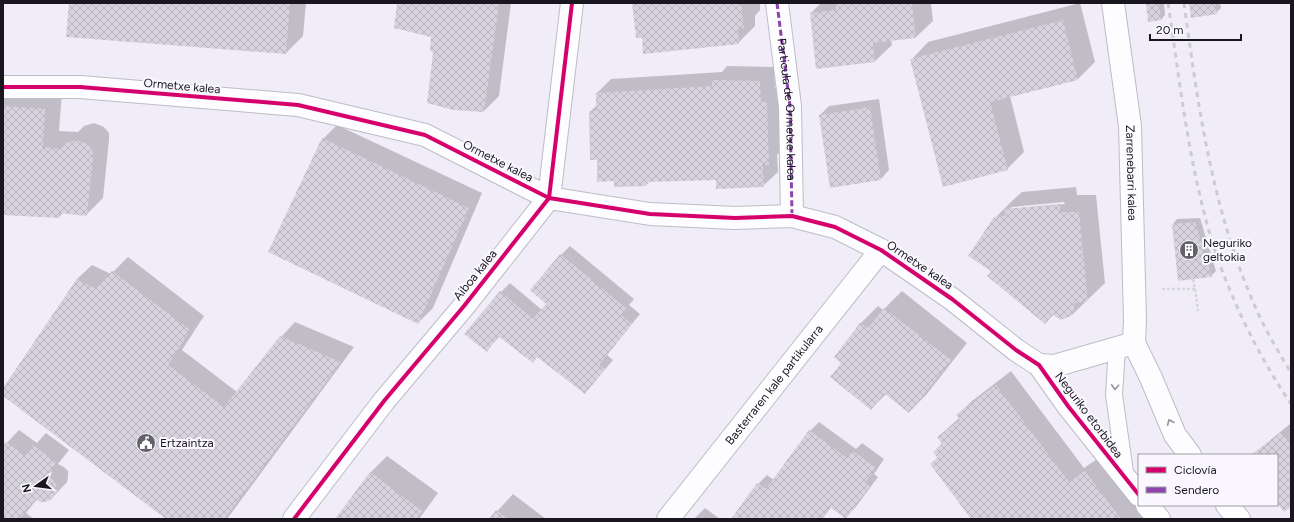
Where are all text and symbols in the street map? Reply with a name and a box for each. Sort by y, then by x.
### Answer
scale bar [1150,16,1241,42]
text: 20 m [1156,23,1184,37]
street label: Particula de Ormetxe kalea [775,37,798,181]
street label: Ormetxe kalea [143,76,221,96]
street label: Zarrenebarri kalea [1123,125,1139,221]
street label: Ormetxe kalea [461,137,535,185]
place label: Neguriko geltokia [1203,236,1252,264]
street label: Ormetxe kalea [884,238,956,292]
building icon: Neguriko geltokia [1178,239,1200,261]
street label: Aiboa kalea [450,247,500,303]
street label: Basterraren kale partikularra [722,322,826,448]
street label: Neguriko etorbidea [1052,369,1126,461]
one-way arrow [1111,384,1119,390]
one-way arrow [1166,418,1174,425]
public building icon: Ertzaintza [135,432,157,454]
place label: Ertzaintza [160,436,214,450]
legend [1138,454,1278,506]
text: Ciclovía [1174,463,1217,477]
north arrow [16,466,56,506]
text: N [19,483,34,494]
text: Sendero [1174,483,1219,497]

